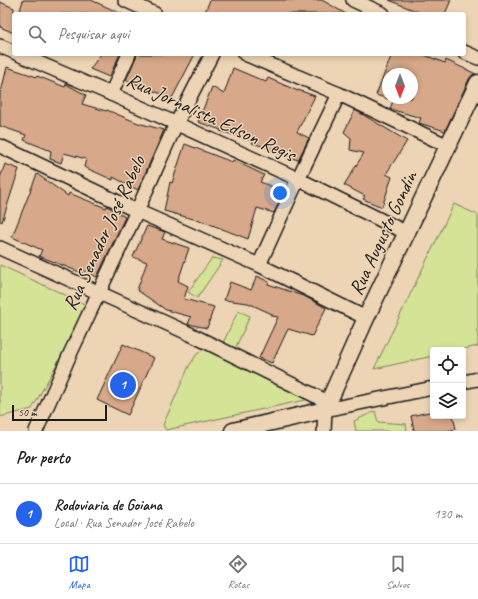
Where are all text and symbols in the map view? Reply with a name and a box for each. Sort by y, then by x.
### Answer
search box [12,12,466,56]
icon: search [26,23,48,45]
text: Pesquisar aqui [58,25,129,44]
street label: Rua Jornalista Edson Regis [123,67,301,168]
north arrow [382,68,418,104]
street label: Rua Senador José Rabelo [57,151,151,314]
street label: Rua Augusto Gondin [343,166,423,299]
your location [270,183,290,203]
map controls [430,347,466,419]
button: locate [430,347,466,383]
pin: 1 [110,370,136,400]
button: layers [430,383,466,419]
scale bar [12,403,107,422]
text: 50 m [18,405,37,419]
text: Por perto [16,447,70,468]
text: Rodoviaria de Goiana [54,496,162,515]
text: 1 [26,506,32,522]
text: 130 m [434,506,462,522]
text: Local · Rua Senador José Rabelo [54,515,194,531]
tab: Mapa [68,553,90,591]
tab: Rotas [227,553,249,591]
tab: Salvos [386,553,410,591]

